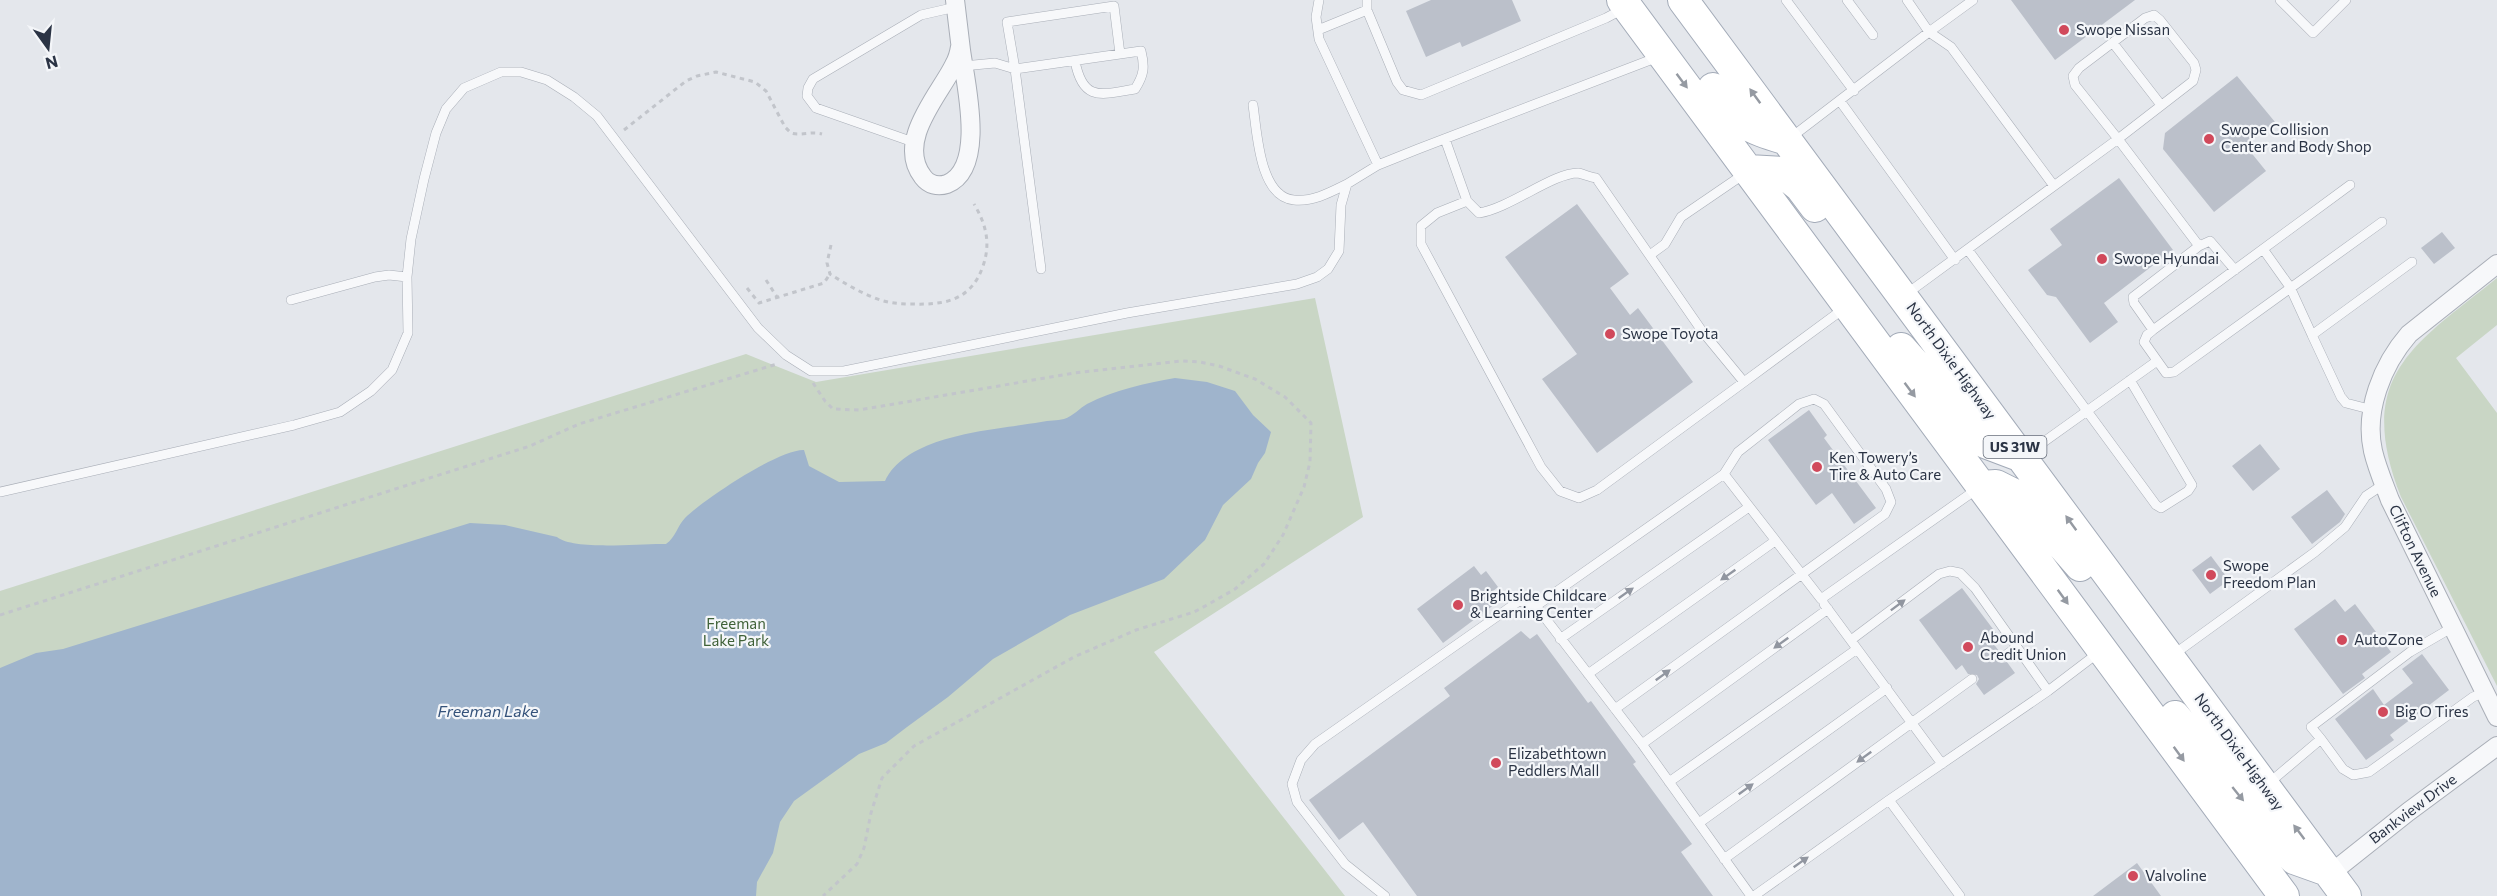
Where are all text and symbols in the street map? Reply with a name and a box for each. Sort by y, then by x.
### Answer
north arrow [18,18,78,78]
place label: Swope Nissan [2076,20,2170,38]
marker: Swope Nissan [2057,23,2071,37]
text: N [44,52,60,74]
one-way arrow [1676,72,1688,88]
one-way arrow [1749,89,1761,105]
place label: Swope Collision Center and Body Shop [2221,120,2372,155]
marker: Swope Collision Center and Body Shop [2202,132,2216,146]
place label: Swope Hyundai [2114,249,2219,267]
marker: Swope Hyundai [2095,252,2109,266]
street label: North Dixie Highway [1903,298,2000,423]
place label: Swope Toyota [1622,324,1718,342]
marker: Swope Toyota [1603,327,1617,341]
one-way arrow [1904,381,1916,397]
road number: US 31W [1984,436,2046,458]
place label: Ken Towery’s Tire & Auto Care [1829,448,1941,483]
marker: Ken Towery’s Tire & Auto Care [1810,460,1824,474]
street label: Clifton Avenue [2386,502,2446,600]
one-way arrow [2065,516,2077,531]
place label: Swope Freedom Plan [2223,556,2316,591]
marker: Swope Freedom Plan [2204,568,2218,582]
one-way arrow [1720,569,1736,581]
place label: Brightside Childcare & Learning Center [1470,586,1607,621]
one-way arrow [1617,587,1633,599]
one-way arrow [2057,589,2070,605]
marker: Brightside Childcare & Learning Center [1451,598,1465,612]
one-way arrow [1890,599,1905,611]
park label: Freeman Lake Park [703,614,769,649]
place label: Abound Credit Union [1980,628,2066,663]
place label: AutoZone [2354,630,2423,648]
marker: AutoZone [2335,633,2349,647]
one-way arrow [1773,637,1789,649]
marker: Abound Credit Union [1961,640,1975,654]
one-way arrow [1654,669,1670,681]
street label: North Dixie Highway [2191,689,2288,814]
water label: Freeman Lake [438,701,539,720]
place label: Big O Tires [2395,702,2469,720]
marker: Big O Tires [2376,705,2390,719]
place label: Elizabethtown Peddlers Mall [1508,744,1607,779]
one-way arrow [2173,746,2185,761]
one-way arrow [1857,751,1873,763]
marker: Elizabethtown Peddlers Mall [1489,756,1503,770]
street label: Bankview Drive [2365,769,2460,847]
one-way arrow [1738,783,1754,795]
one-way arrow [2232,786,2244,801]
one-way arrow [2293,825,2305,840]
one-way arrow [1793,856,1809,868]
place label: Valvoline [2145,866,2207,884]
marker: Valvoline [2126,869,2140,883]

